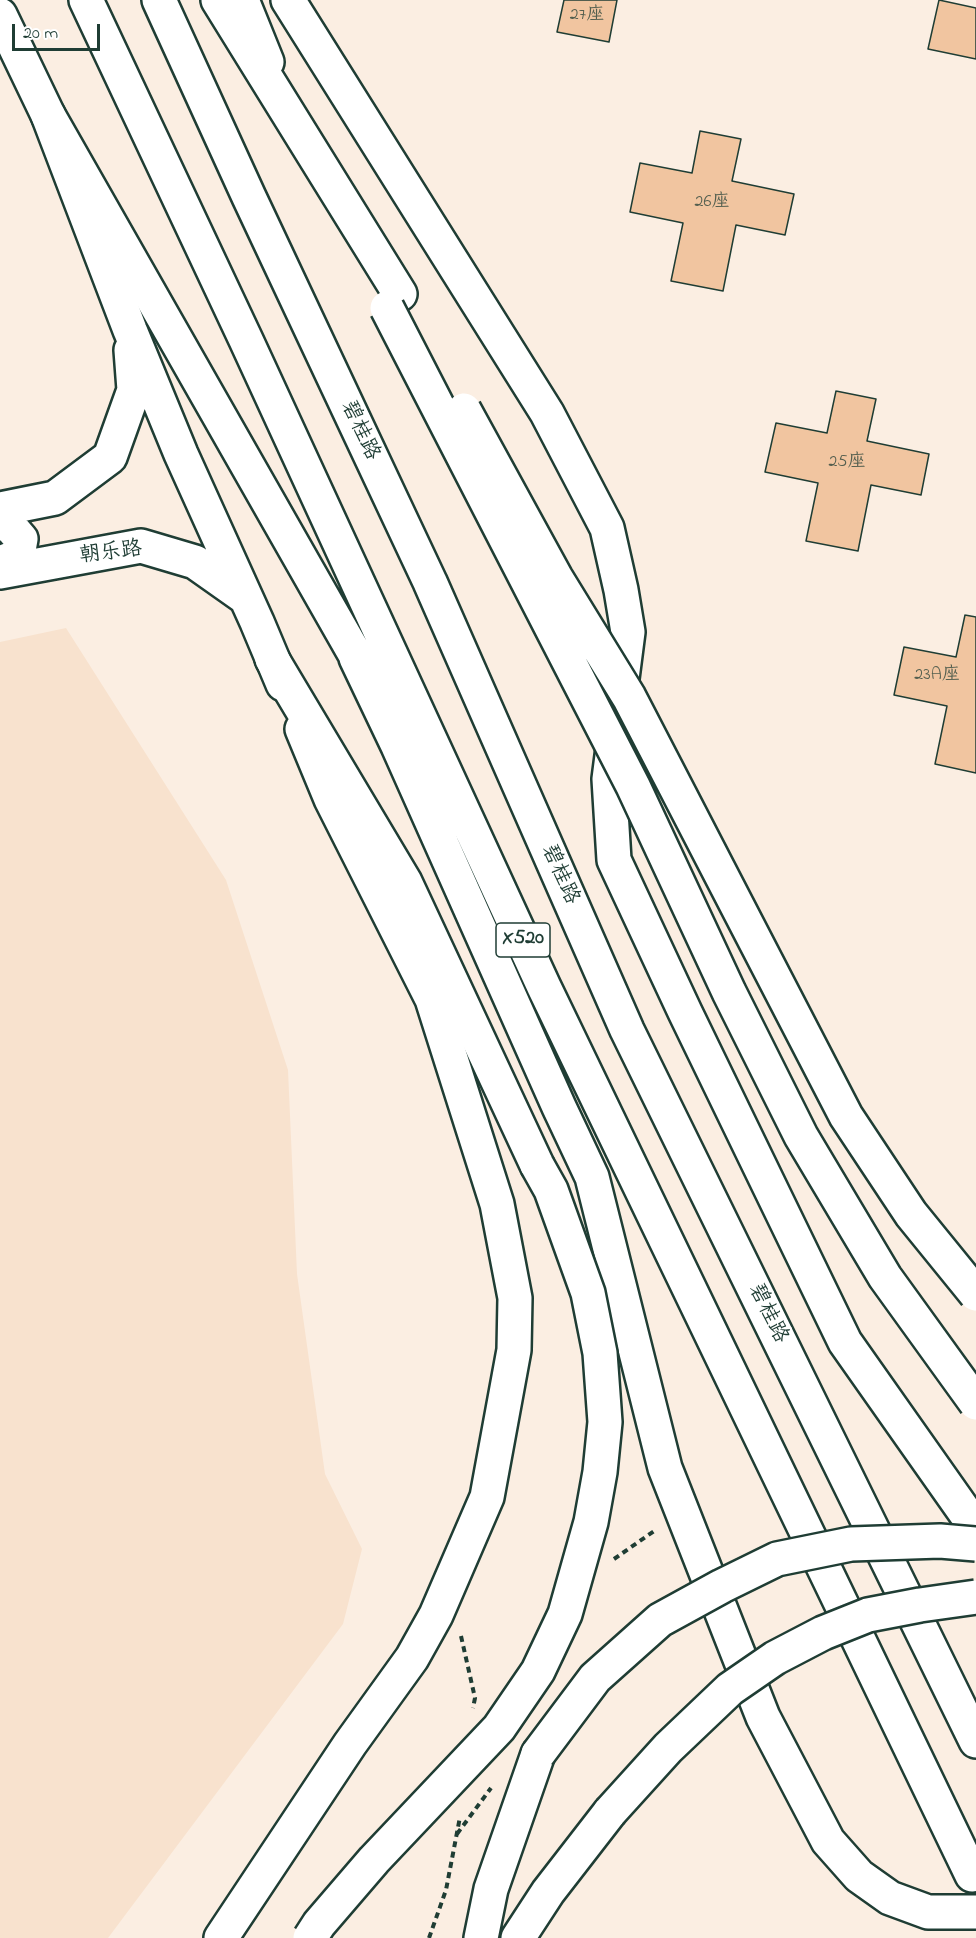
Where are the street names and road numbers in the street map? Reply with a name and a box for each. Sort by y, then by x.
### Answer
street label: 碧桂路 [334,397,384,465]
street label: 朝乐路 [78,538,144,570]
street label: 碧桂路 [535,841,583,909]
road number: X520 [496,923,550,957]
street label: 碧桂路 [742,1280,792,1348]

